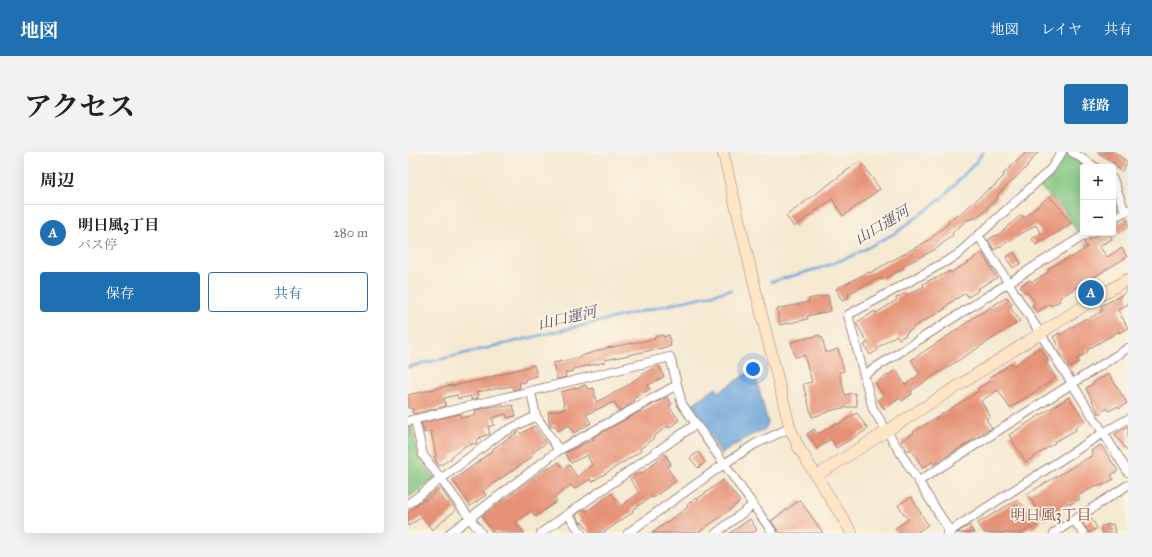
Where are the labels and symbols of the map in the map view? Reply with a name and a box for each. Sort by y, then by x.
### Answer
water label: 山口運河 [852,200,915,248]
pin: A [1078,278,1104,308]
water label: 山口運河 [536,302,601,334]
your location [743,359,763,379]
district label: 明日風3丁目 [1011,506,1092,524]

